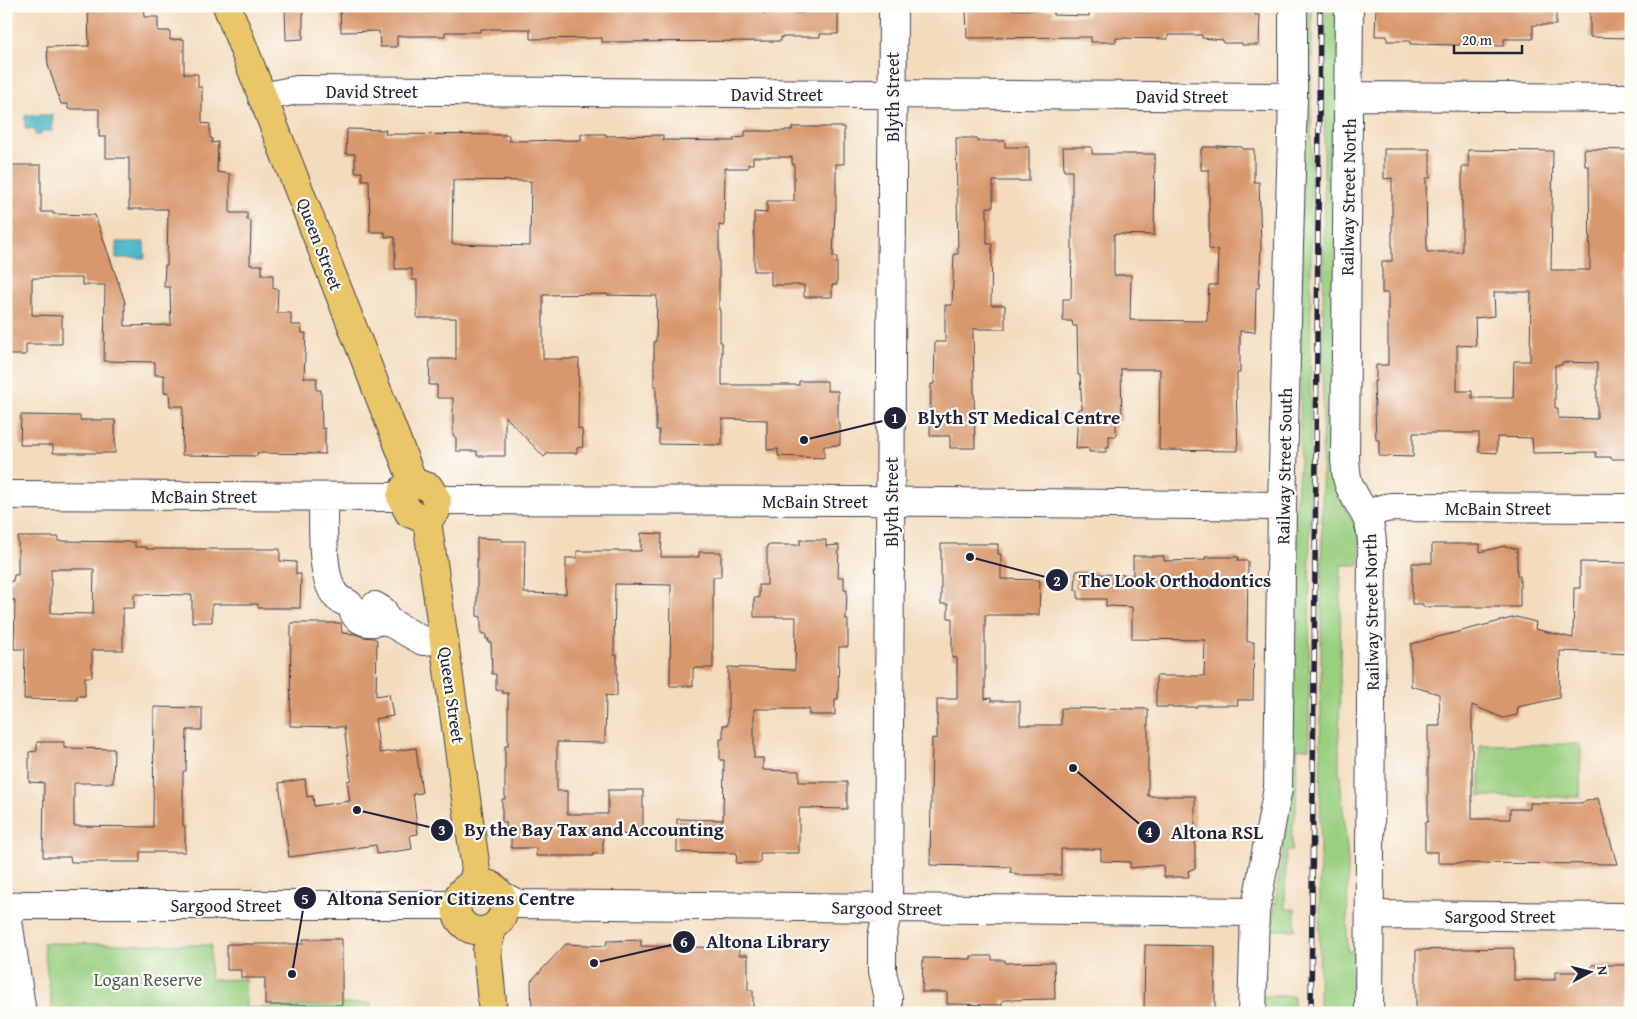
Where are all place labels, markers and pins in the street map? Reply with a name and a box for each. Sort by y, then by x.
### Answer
callout: Blyth ST Medical Centre [883,401,1130,435]
callout: The Look Orthodontics [1044,563,1282,597]
callout: By the Bay Tax and Accounting [429,813,734,847]
callout: Altona RSL [1136,815,1273,849]
callout: Altona Senior Citizens Centre [292,881,585,915]
callout: Altona Library [671,925,840,959]

